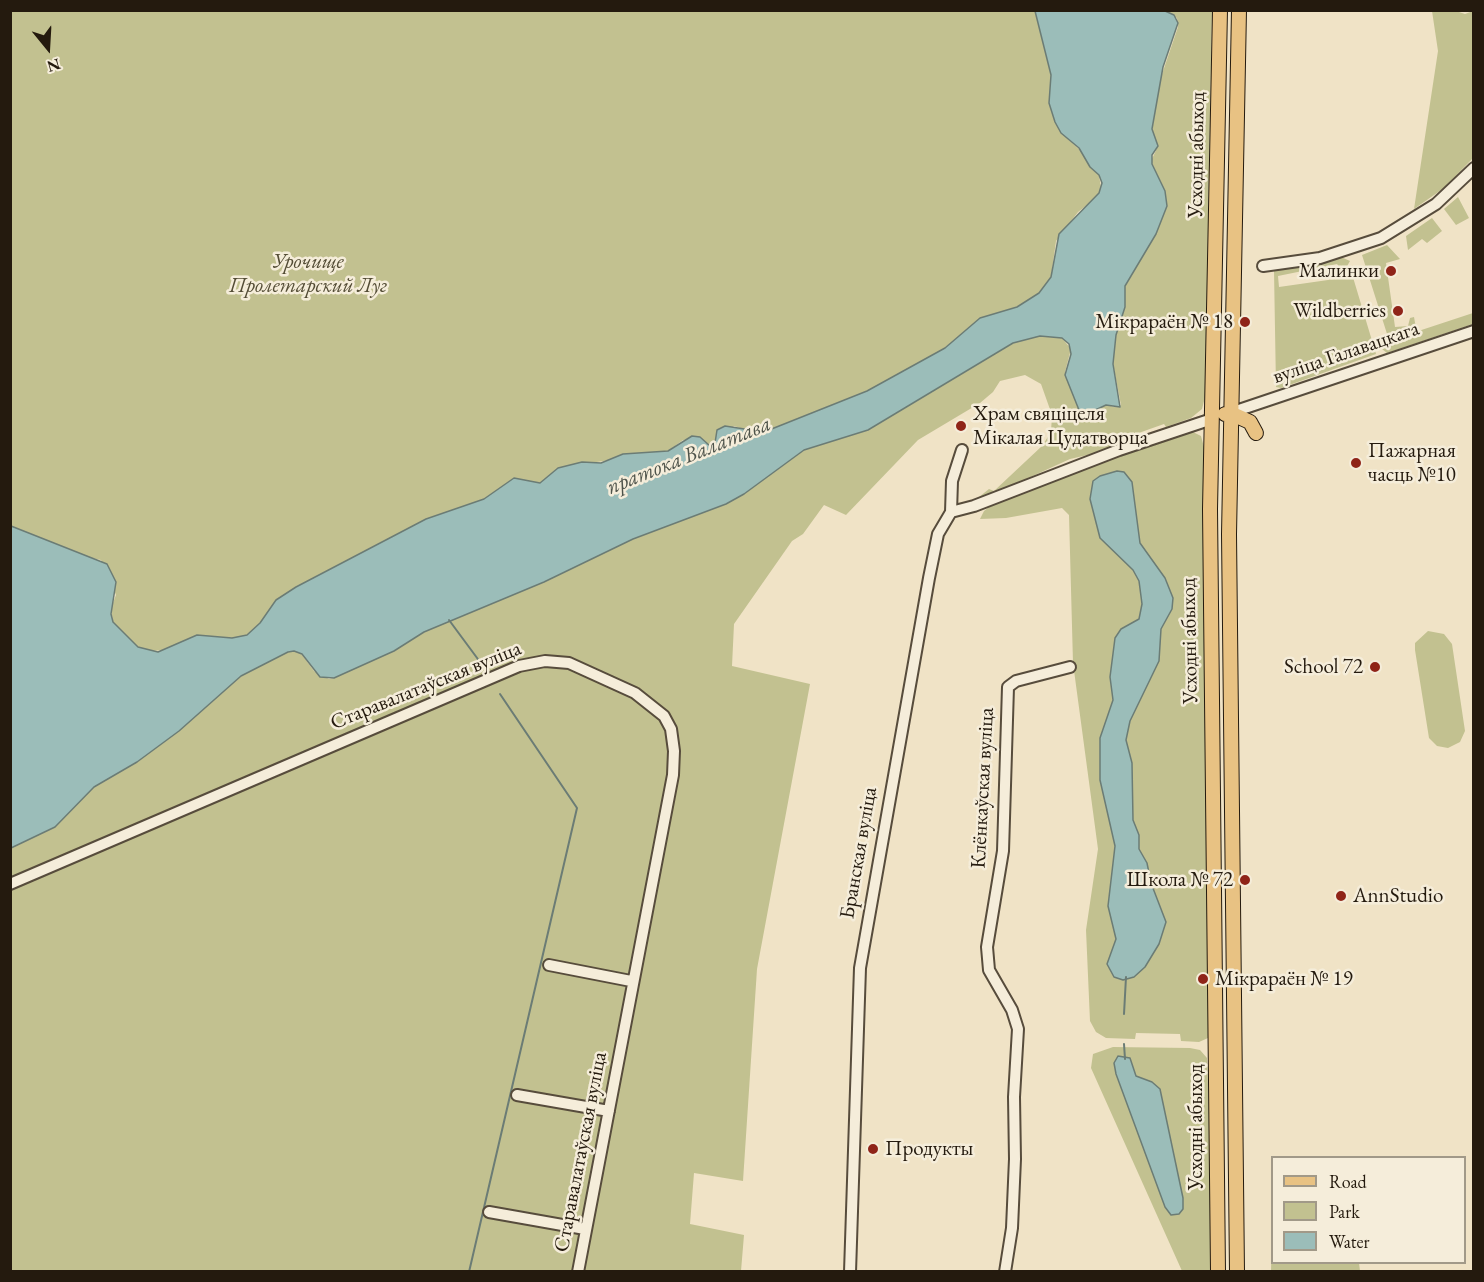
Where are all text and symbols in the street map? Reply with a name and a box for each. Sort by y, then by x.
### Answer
north arrow [18,18,78,78]
text: N [44,54,63,78]
street label: Усходні абыход [1183,92,1211,218]
park label: Урочище Пролетарский Луг [229,249,387,299]
place label: Малинки [1299,258,1379,284]
marker: Малинки [1384,264,1398,278]
place label: Wildberries [1293,298,1386,324]
marker: Wildberries [1391,304,1405,318]
place label: Мікрараён № 18 [1095,309,1233,335]
marker: Мікрараён № 18 [1238,315,1252,329]
street label: вуліца Галавацкага [1269,316,1423,390]
place label: Храм свяціцеля Мікалая Цудатворца [973,401,1148,451]
water label: пратока Валатава [603,411,775,501]
marker: Храм свяціцеля Мікалая Цудатворца [954,419,968,433]
place label: Пажарная часць №10 [1368,438,1456,488]
marker: Пажарная часць №10 [1349,456,1363,470]
street label: Усходні абыход [1176,578,1204,704]
street label: Старавалатаўская вуліца [327,636,525,736]
place label: School 72 [1284,654,1363,680]
marker: School 72 [1368,660,1382,674]
street label: Клёнкаўская вуліца [966,707,1000,869]
street label: Бранская вуліца [835,785,883,921]
place label: Школа № 72 [1127,867,1233,893]
marker: Школа № 72 [1238,873,1252,887]
place label: AnnStudio [1353,883,1443,909]
marker: AnnStudio [1334,889,1348,903]
place label: Мікрараён № 19 [1215,966,1353,992]
marker: Мікрараён № 19 [1196,972,1210,986]
street label: Старавалатаўская вуліца [549,1050,613,1254]
street label: Усходні абыход [1183,1064,1209,1190]
place label: Продукты [885,1136,973,1162]
marker: Продукты [866,1142,880,1156]
legend [1271,1156,1466,1264]
text: Road [1329,1170,1367,1193]
text: Park [1329,1200,1360,1223]
text: Water [1329,1230,1370,1253]

